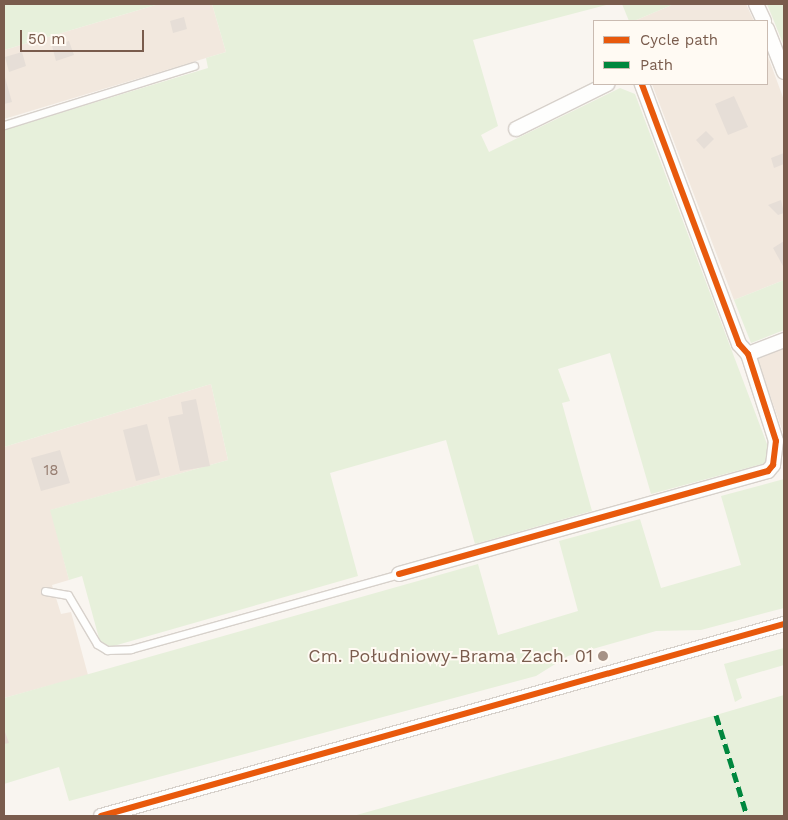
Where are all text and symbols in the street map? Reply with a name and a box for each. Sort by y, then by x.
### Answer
scale bar [22,20,146,52]
legend [593,20,768,85]
text: 50 m [28,30,65,48]
text: Cycle path [640,31,718,49]
text: Path [640,56,673,74]
house number: 18 [43,462,59,480]
place label: Cm. Południowy-Brama Zach. 01 [308,645,593,667]
marker: Cm. Południowy-Brama Zach. 01 [597,650,609,662]

